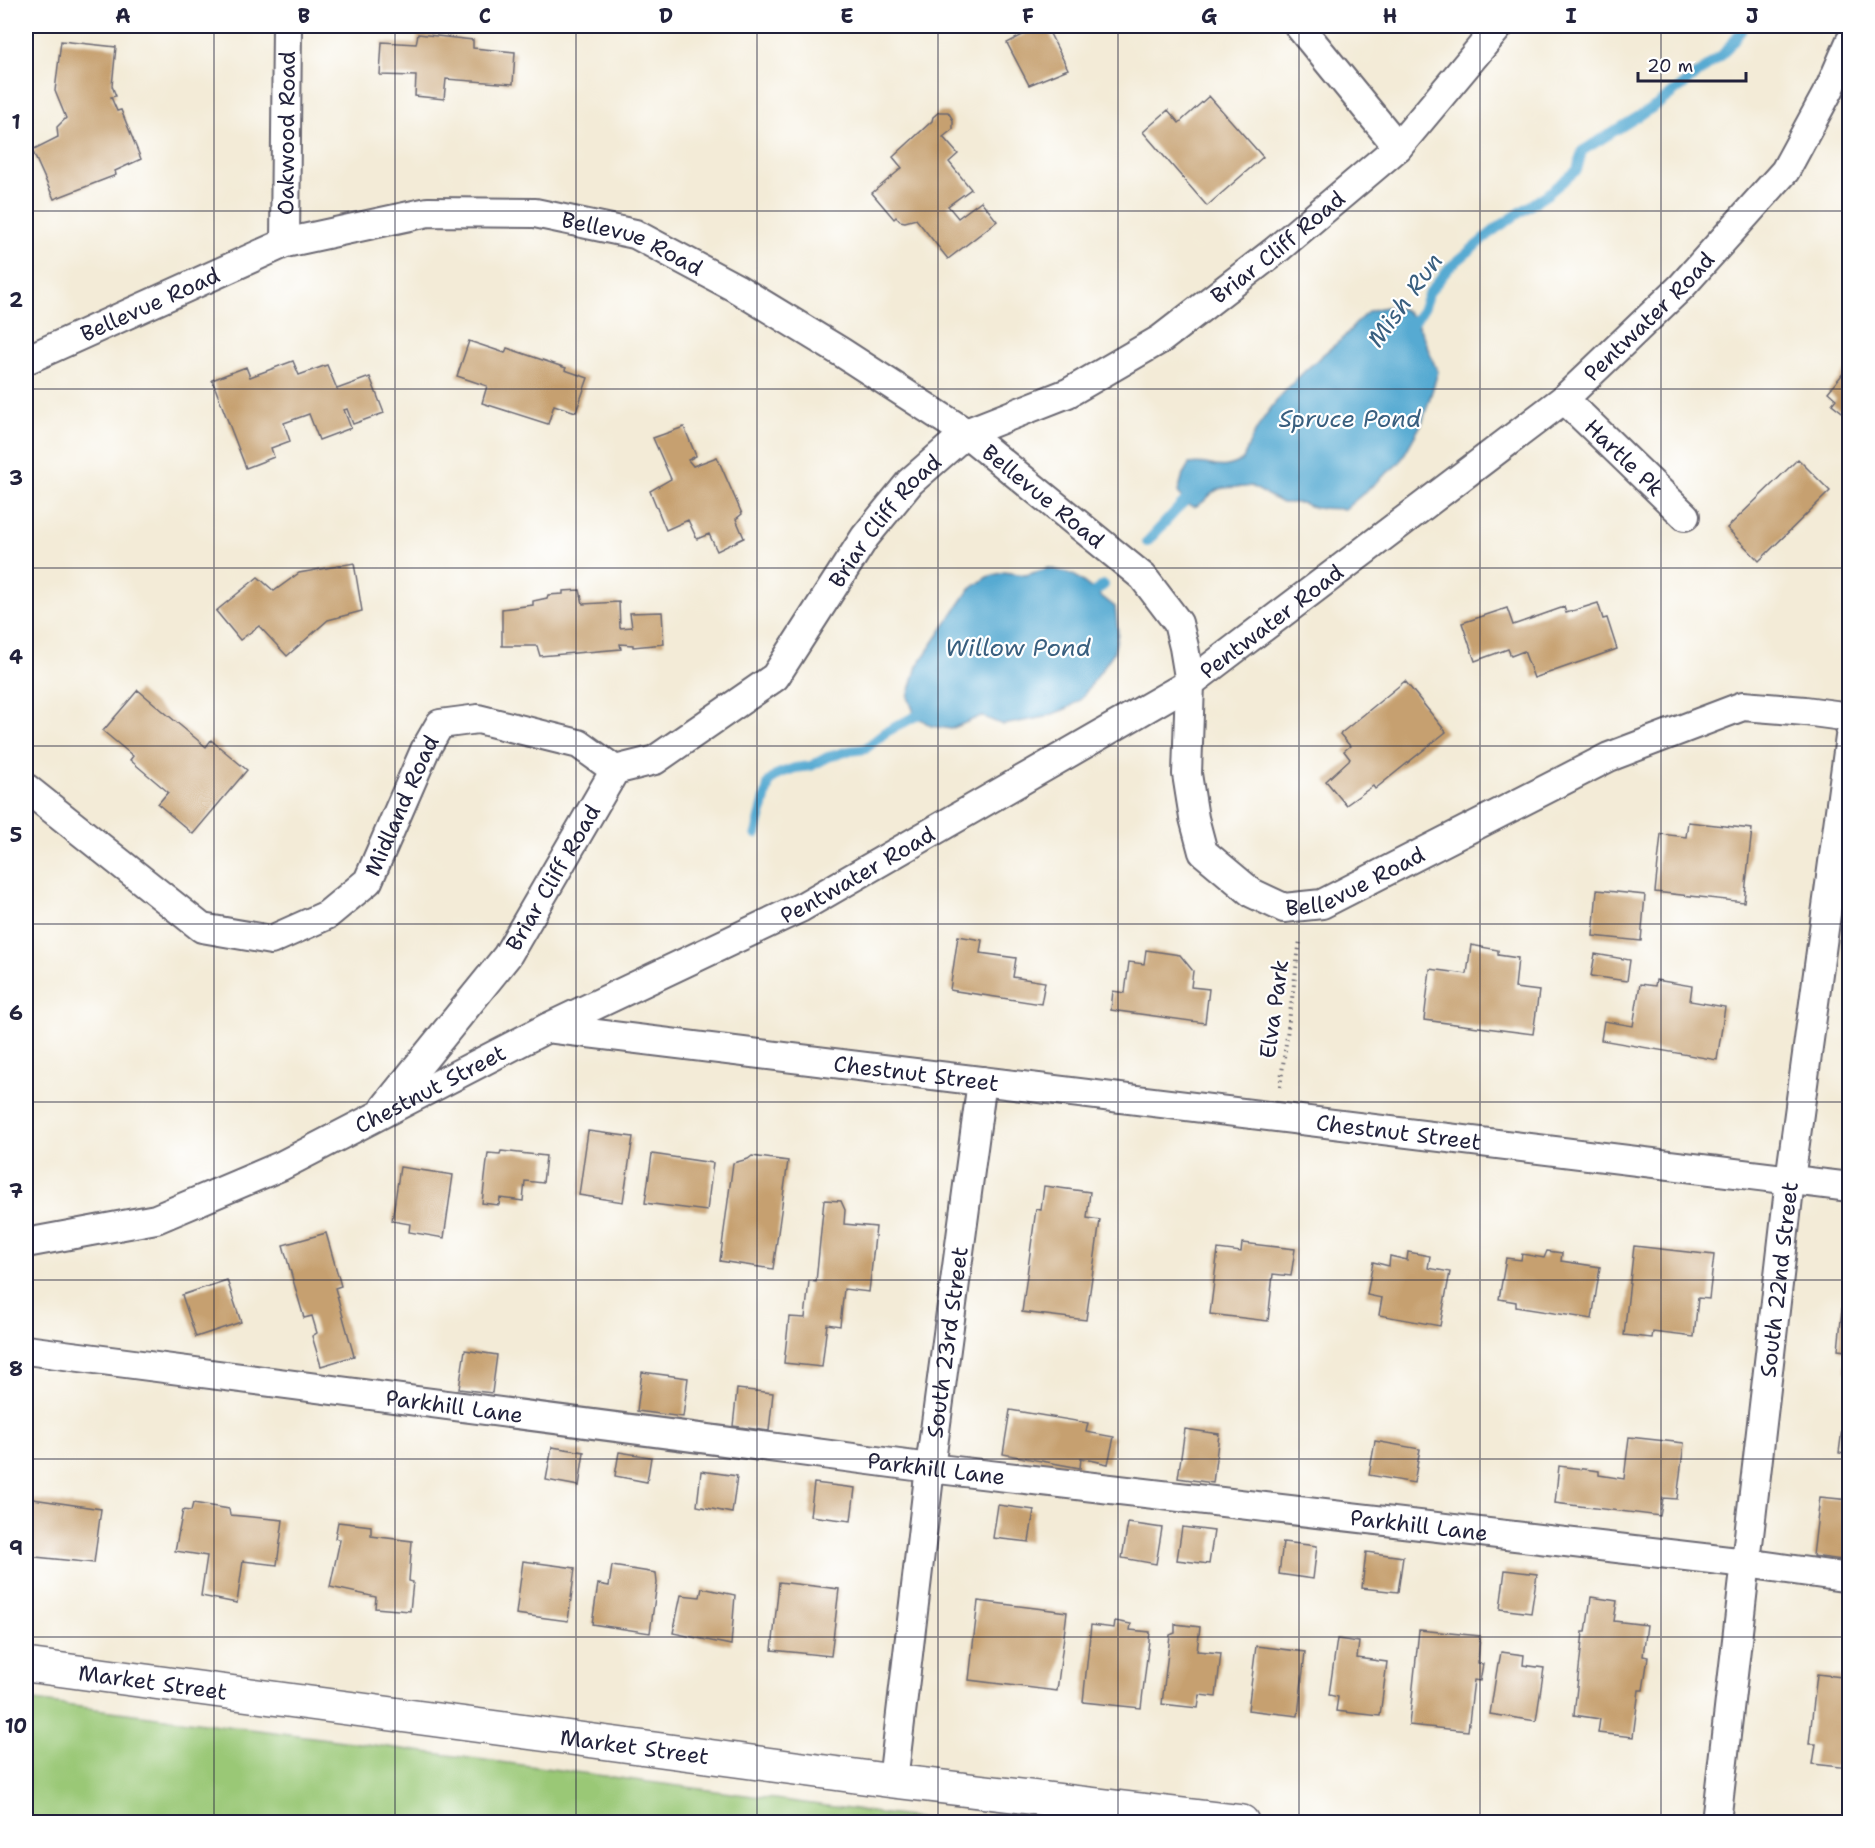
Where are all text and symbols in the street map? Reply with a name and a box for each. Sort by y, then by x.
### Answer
text: A [115,3,131,29]
text: B [298,3,310,29]
text: C [479,3,491,29]
text: D [659,3,673,29]
text: E [840,3,854,29]
text: F [1022,3,1034,29]
text: G [1201,3,1217,29]
text: H [1383,3,1397,29]
text: I [1565,3,1577,29]
text: J [1746,3,1759,29]
scale bar [1638,45,1746,83]
street label: Oakwood Road [271,51,301,215]
text: 20 m [1647,54,1693,78]
text: 1 [11,109,21,135]
street label: Briar Cliff Road [1205,184,1351,310]
street label: Bellevue Road [559,204,708,282]
street label: Pentwater Road [1577,245,1721,387]
water label: Mish Run [1360,246,1450,354]
street label: Bellevue Road [76,260,224,348]
text: 2 [9,287,23,313]
water label: Spruce Pond [1279,403,1422,435]
street label: Hartle Pk [1578,412,1670,502]
street label: Bellevue Road [976,437,1111,555]
street label: Briar Cliff Road [822,447,947,593]
text: 3 [9,465,23,491]
street label: Pentwater Road [1194,557,1349,685]
water label: Willow Pond [945,632,1092,664]
text: 4 [9,644,23,670]
street label: Midland Road [357,729,445,881]
street label: Briar Cliff Road [499,799,607,956]
street label: Pentwater Road [775,819,940,930]
text: 5 [10,822,22,848]
street label: Bellevue Road [1284,839,1430,922]
street label: Elva Park [1253,958,1295,1060]
text: 6 [9,1000,23,1026]
street label: Chestnut Street [350,1037,511,1140]
street label: Chestnut Street [832,1049,1001,1098]
street label: Chestnut Street [1314,1107,1483,1156]
text: 7 [9,1178,23,1204]
street label: South 22nd Street [1753,1180,1804,1379]
street label: South 23rd Street [920,1245,974,1440]
text: 8 [9,1356,23,1382]
street label: Parkhill Lane [384,1383,525,1429]
street label: Parkhill Lane [866,1445,1007,1491]
street label: Parkhill Lane [1349,1503,1489,1547]
text: 9 [9,1535,23,1561]
street label: Market Street [77,1658,229,1706]
text: 10 [5,1713,27,1739]
street label: Market Street [558,1722,711,1771]

